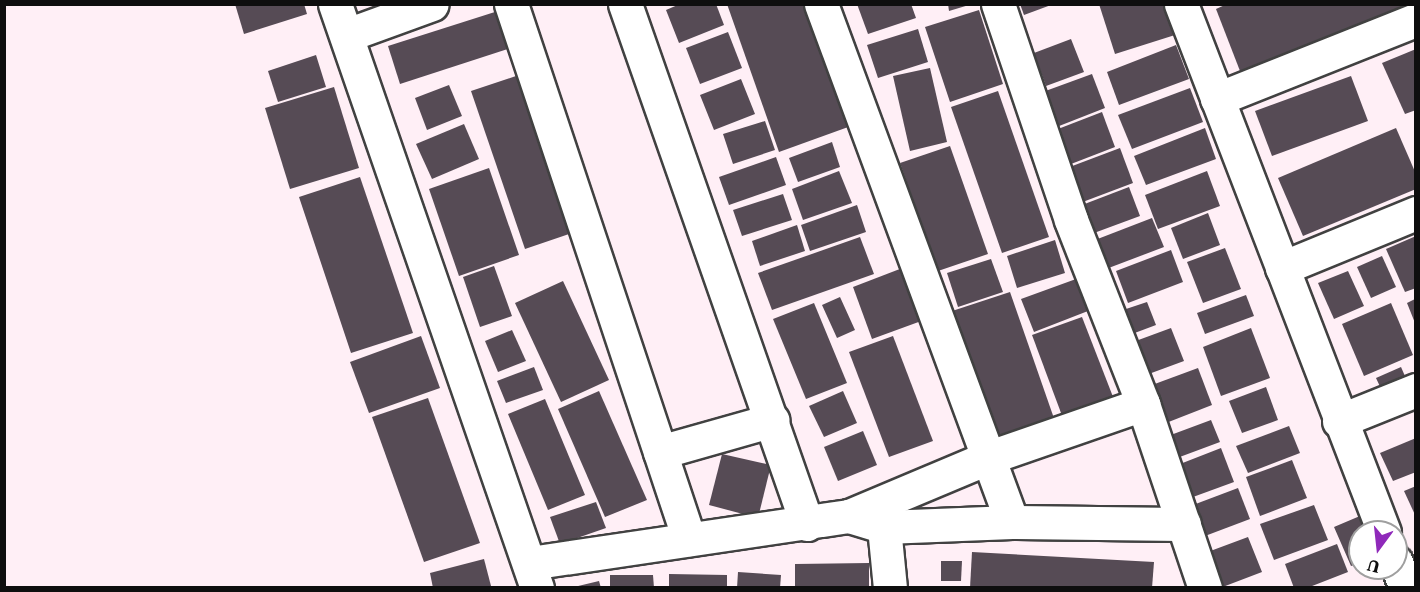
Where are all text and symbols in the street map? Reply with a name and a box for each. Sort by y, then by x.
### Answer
north arrow [1348,520,1408,580]
text: U [1365,555,1382,577]

